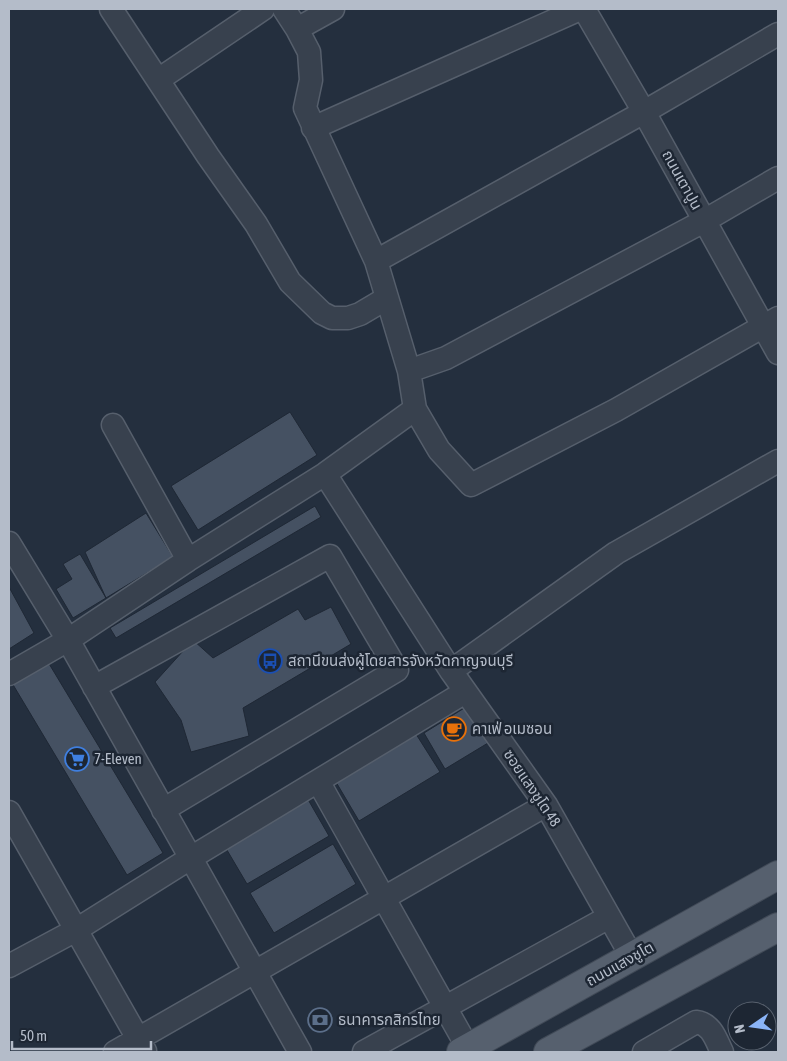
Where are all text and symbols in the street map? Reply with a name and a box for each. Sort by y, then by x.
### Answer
street label: ถนนเตาปูน [658,147,706,213]
bus stop icon: สถานีขนส่งผู้โดยสารจังหวัดกาญจนบุรี [257,648,283,674]
place label: สถานีขนส่งผู้โดยสารจังหวัดกาญจนบุรี [288,652,513,670]
cafe icon: คาเฟ่ อเมซอน [441,716,467,742]
place label: คาเฟ่ อเมซอน [472,720,552,737]
supermarket icon: 7-Eleven [64,746,90,772]
street label: ซอยแสงชูโต 48 [500,746,564,830]
place label: 7-Eleven [94,750,142,767]
street label: ถนนแสงชูโต [583,938,657,990]
north arrow [727,1001,777,1051]
bank icon: ธนาคารกสิกรไทย [307,1007,333,1033]
place label: ธนาคารกสิกรไทย [338,1011,441,1028]
scale bar [12,1018,151,1050]
text: N [731,1023,748,1035]
text: 50 m [20,1027,47,1044]

